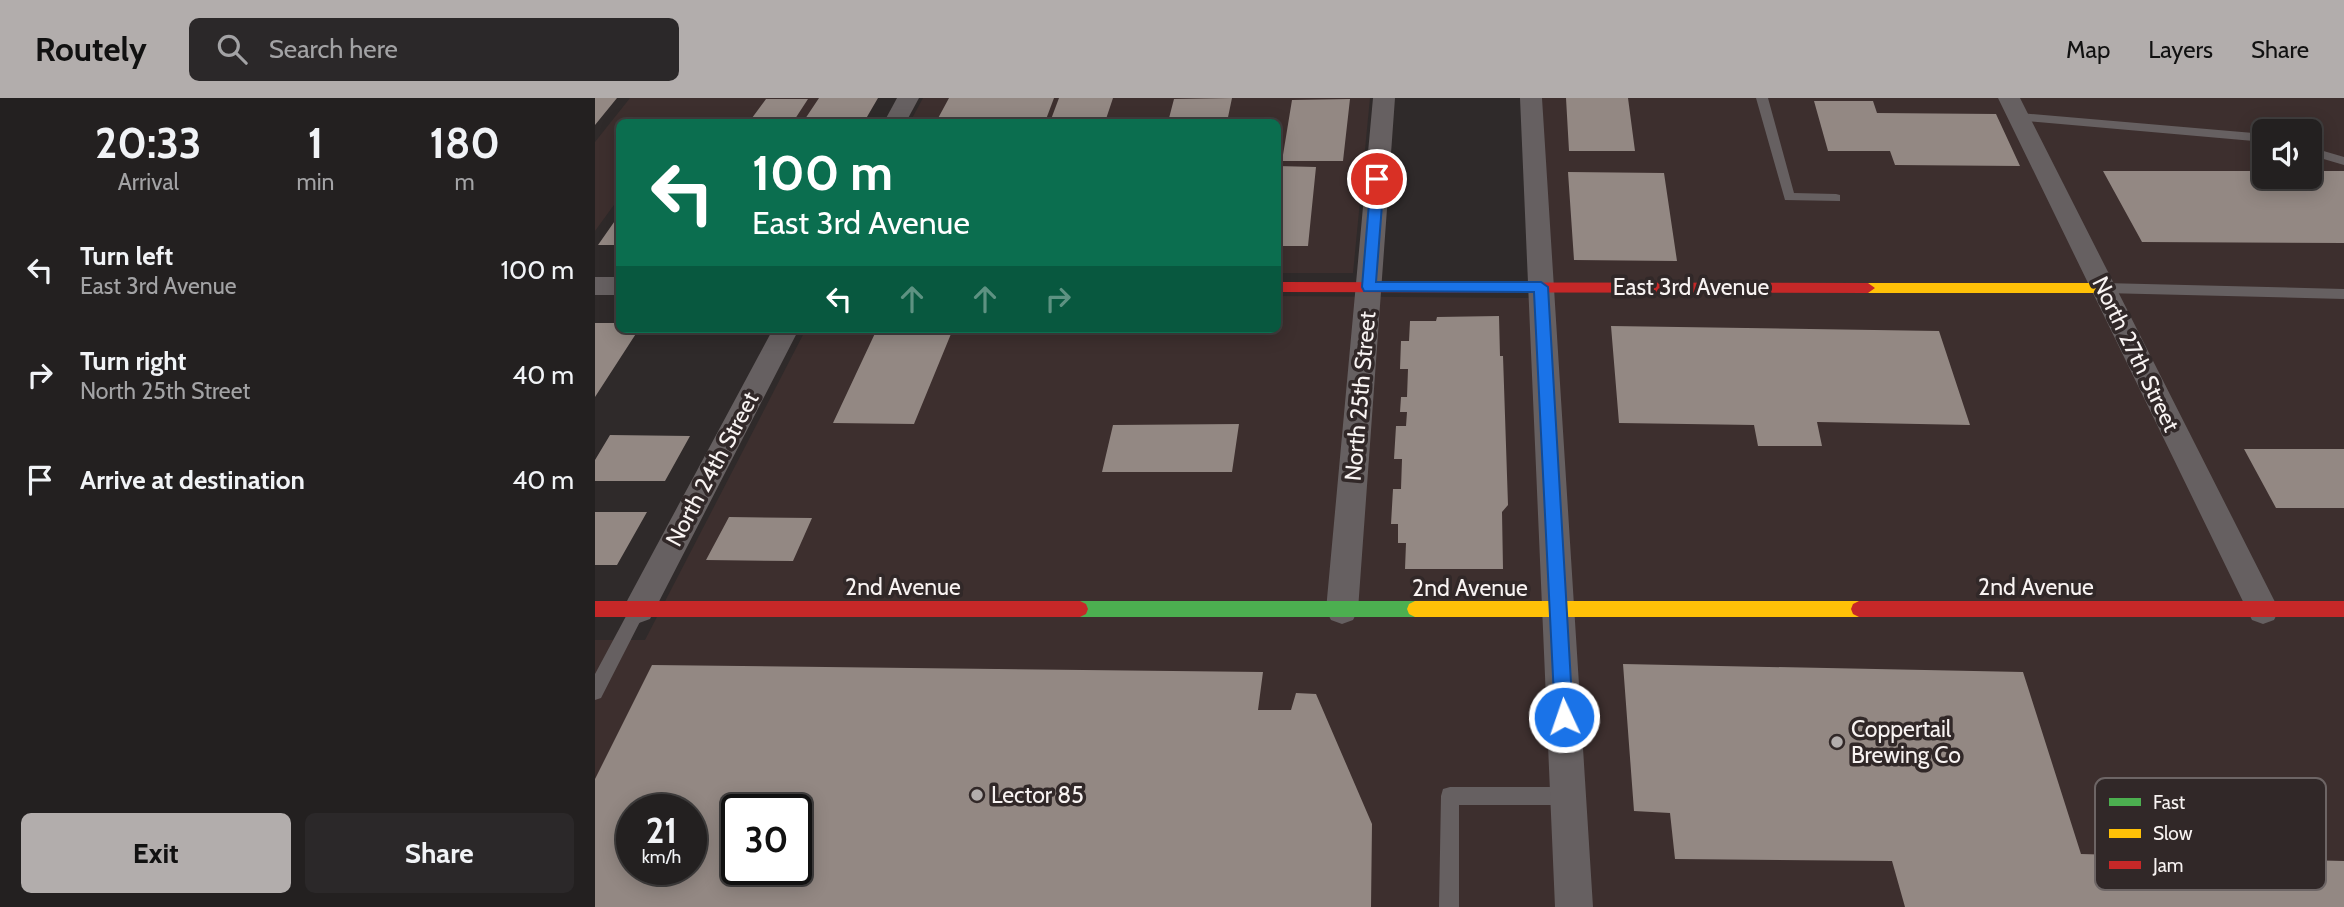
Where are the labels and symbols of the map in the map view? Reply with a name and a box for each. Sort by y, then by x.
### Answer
pin [1347,149,1407,209]
street label: North 27th Street [2086,272,2186,436]
street label: East 3rd Avenue [1613,273,1769,301]
street label: North 25th Street [1339,310,1381,482]
street label: North 24th Street [659,387,765,551]
street label: 2nd Avenue [845,573,961,601]
street label: 2nd Avenue [1978,573,2094,601]
street label: 2nd Avenue [1412,574,1528,602]
position arrow [1527,680,1601,754]
place label: Coppertail Brewing Co [1851,715,1961,769]
marker: Coppertail Brewing Co [1829,734,1845,750]
legend [2095,778,2326,890]
place label: Lector 85 [991,781,1084,809]
marker: Lector 85 [969,787,985,803]
text: Fast [2153,791,2186,814]
speed limit sign: 30 [721,794,812,885]
text: Slow [2153,822,2193,845]
text: Jam [2152,854,2183,877]

